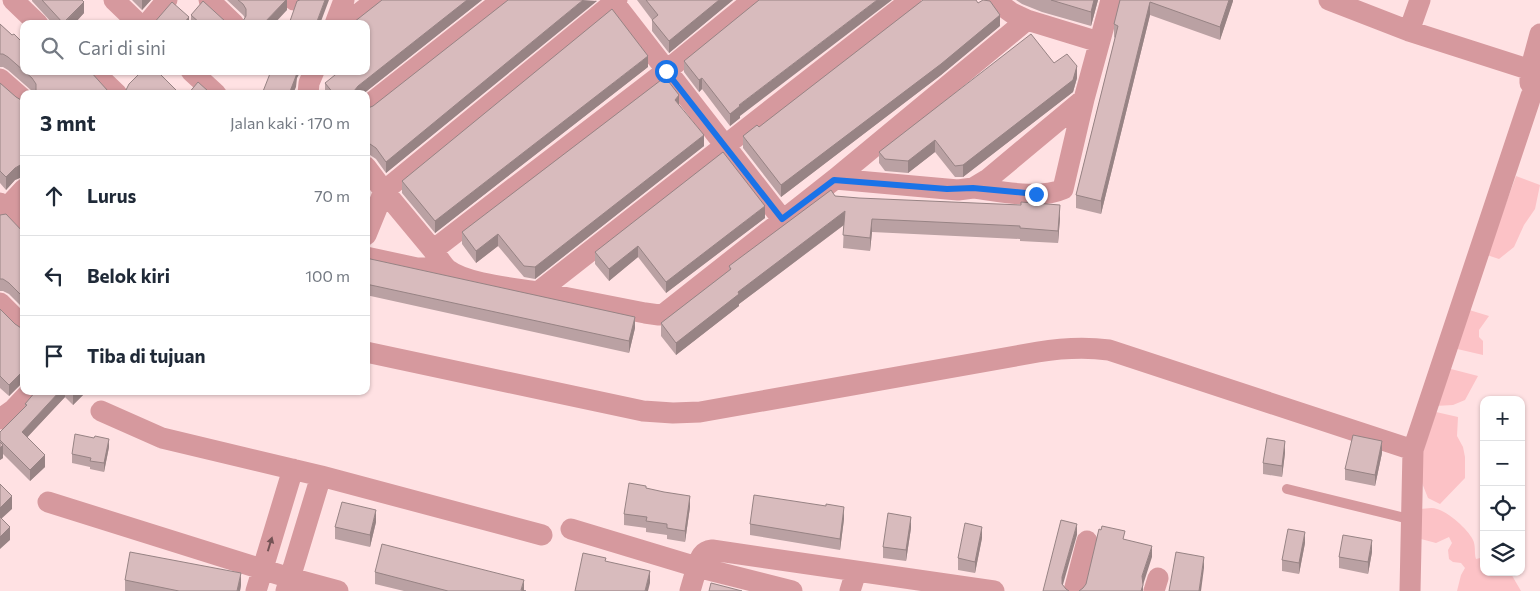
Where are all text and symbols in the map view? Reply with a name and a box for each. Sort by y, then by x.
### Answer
search box [20,20,370,75]
icon: search [38,34,66,62]
text: Cari di sini [78,36,166,59]
route start [655,60,678,83]
text: 3 mnt [40,110,96,135]
text: Jalan kaki · 170 m [230,113,350,132]
icon: ahead [40,182,68,210]
route end [1025,183,1048,206]
text: Lurus [87,184,136,207]
text: 70 m [314,186,350,205]
icon: left [40,262,68,290]
text: Belok kiri [87,264,170,287]
text: 100 m [305,266,350,285]
icon: arrive [40,342,68,370]
text: Tiba di tujuan [87,344,205,367]
map controls [1480,396,1525,576]
button: + [1480,396,1525,441]
button: − [1480,441,1525,486]
button: locate [1480,486,1525,531]
button: layers [1480,531,1525,576]
one-way arrow [267,537,275,552]

